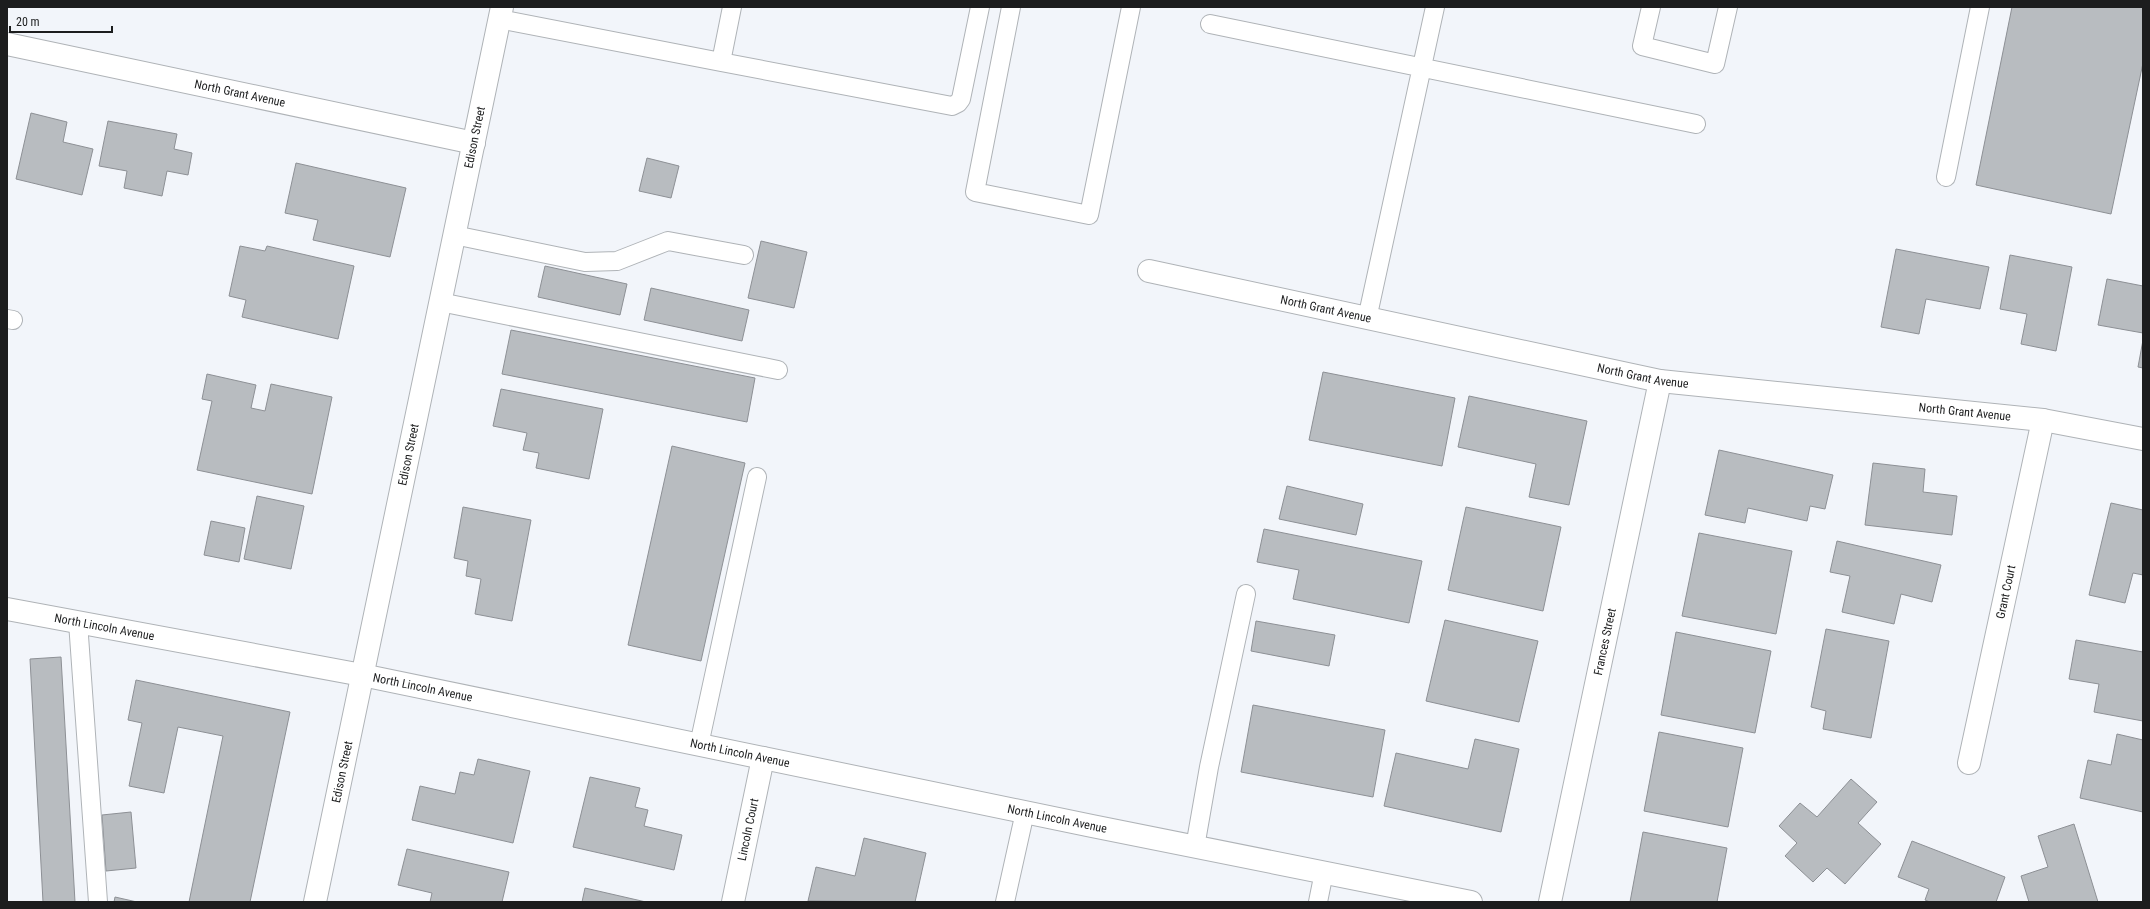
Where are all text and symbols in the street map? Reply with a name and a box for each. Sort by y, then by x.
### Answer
scale bar [10,8,112,34]
text: 20 m [16,15,40,29]
street label: North Grant Avenue [193,77,287,110]
street label: Edison Street [461,105,488,170]
street label: North Grant Avenue [1279,293,1373,326]
street label: North Grant Avenue [1596,361,1689,391]
street label: North Grant Avenue [1918,400,2012,424]
street label: Edison Street [395,422,422,487]
street label: Grant Court [1993,563,2019,620]
street label: Frances Street [1591,607,1619,677]
street label: North Lincoln Avenue [53,611,156,643]
street label: North Lincoln Avenue [372,670,474,705]
street label: North Lincoln Avenue [689,736,791,770]
street label: Edison Street [329,739,356,804]
street label: Lincoln Court [735,797,761,862]
street label: North Lincoln Avenue [1006,802,1109,836]

